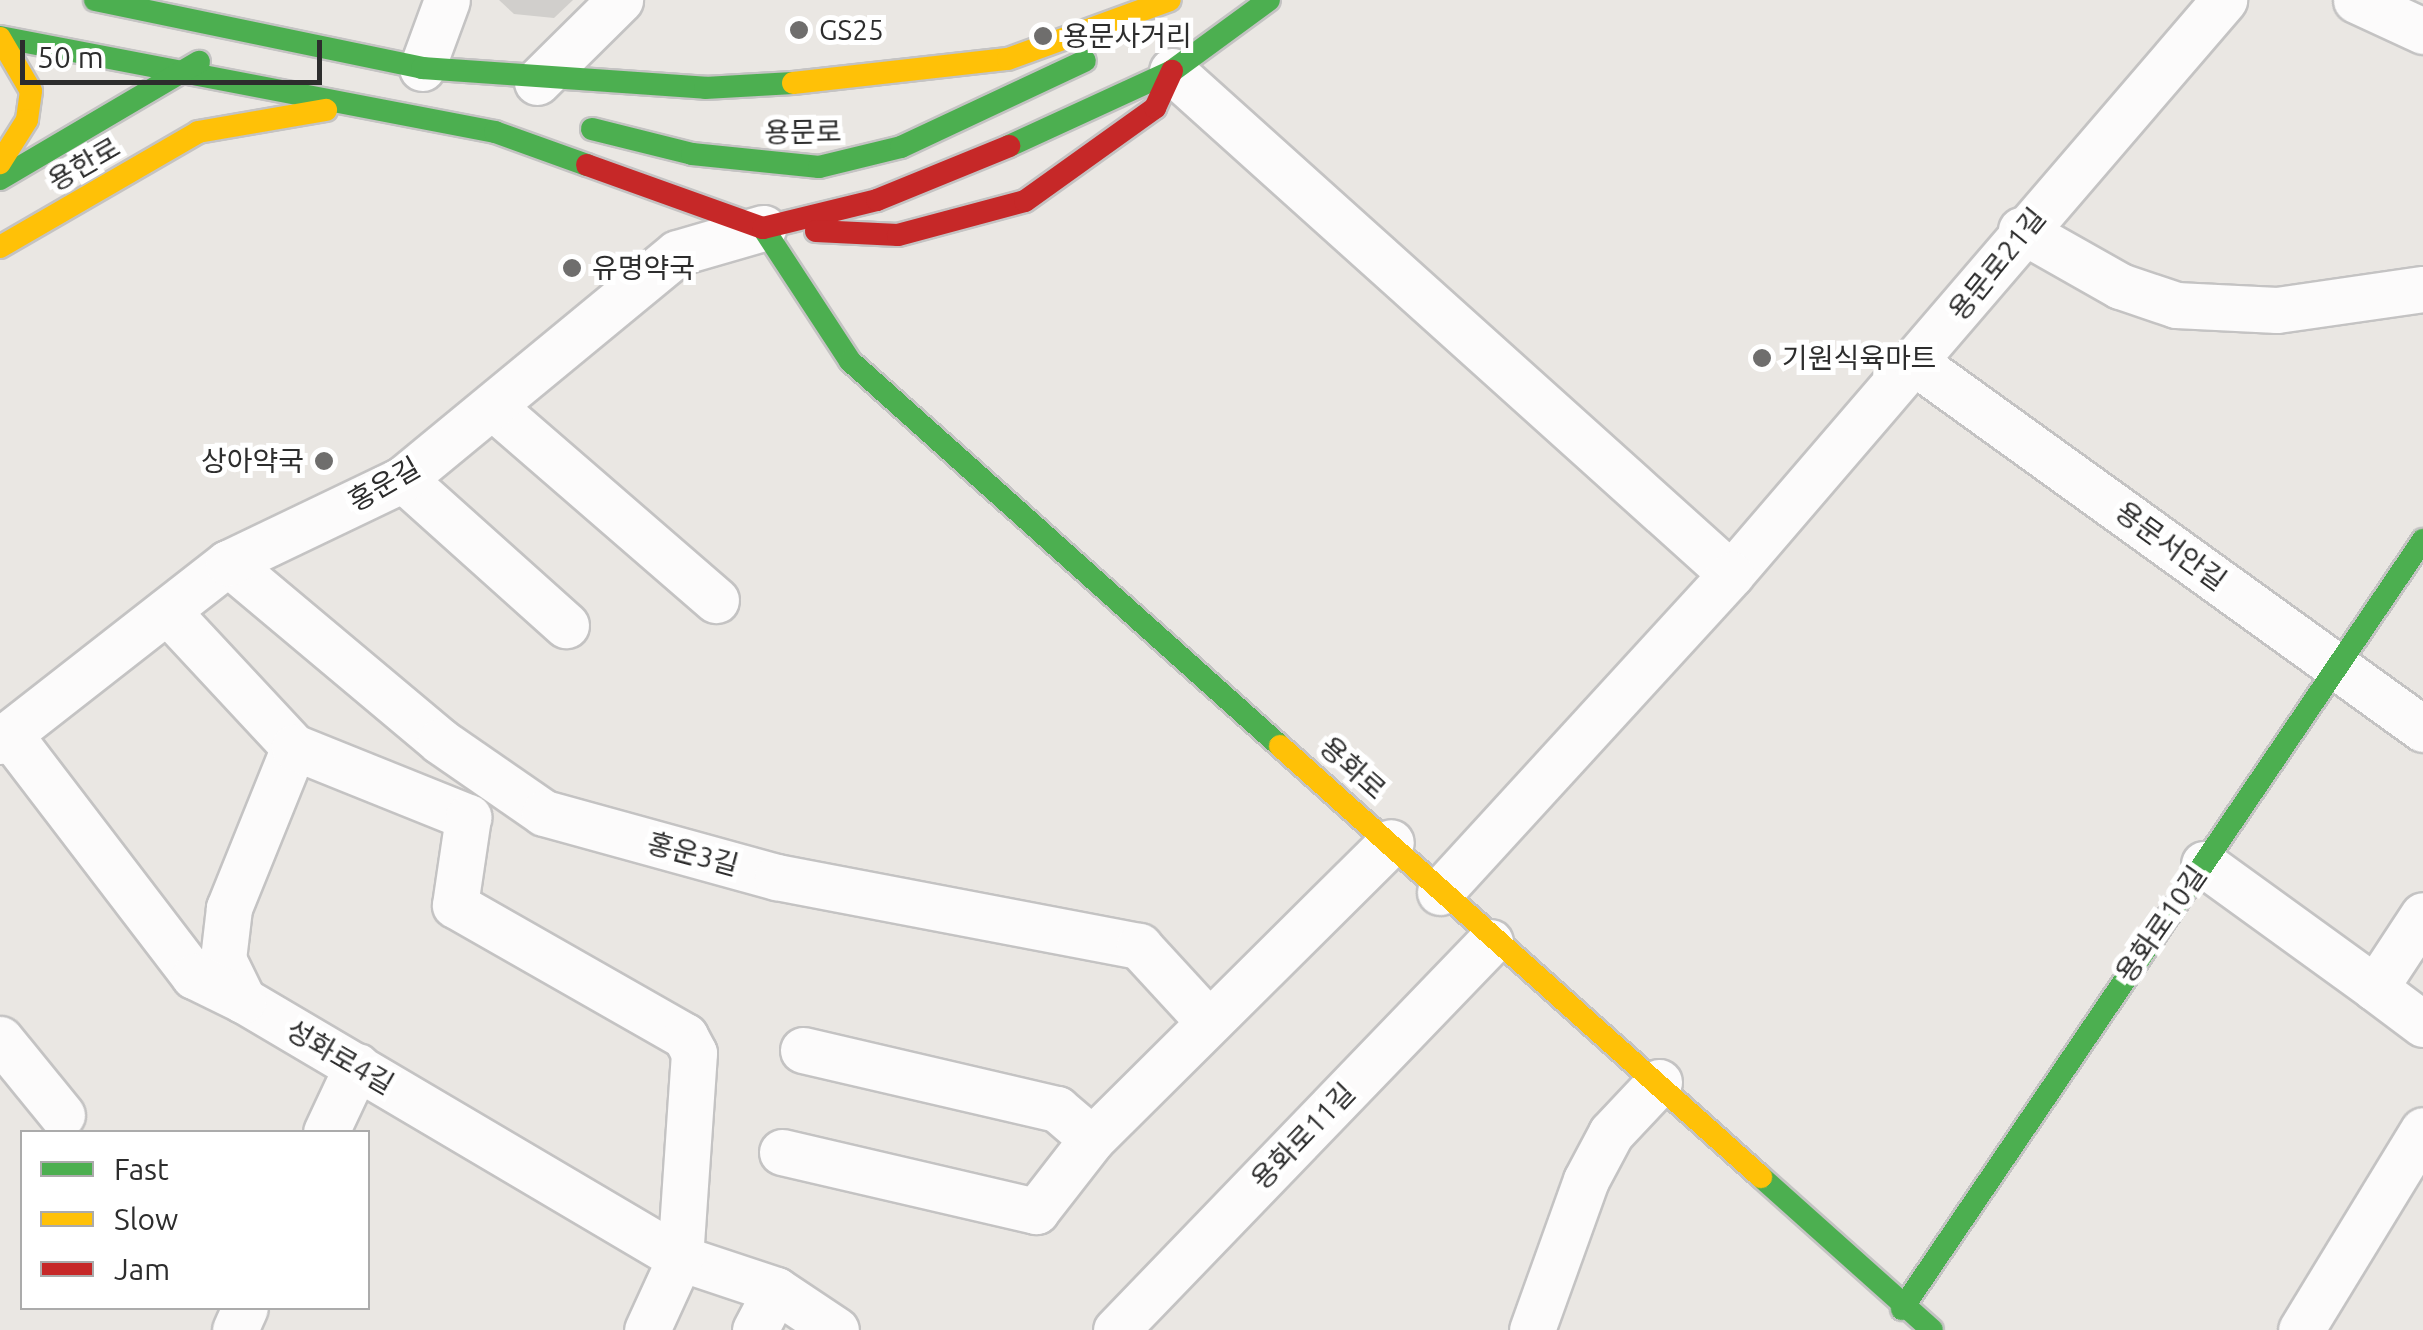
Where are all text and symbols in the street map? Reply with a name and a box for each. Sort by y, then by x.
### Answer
place label: GS25 [819,13,884,47]
marker: GS25 [788,19,810,41]
place label: 용문사거리 [1063,19,1192,53]
scale bar [25,20,328,82]
marker: 용문사거리 [1032,25,1054,47]
text: 50 m [37,40,104,74]
street label: 용문로 [764,115,842,149]
street label: 용한로 [42,130,126,198]
street label: 용문로21길 [1942,201,2052,327]
place label: 유명약국 [592,251,695,285]
marker: 유명약국 [561,257,583,279]
place label: 기원식육마트 [1782,341,1937,375]
marker: 기원식육마트 [1751,347,1773,369]
place label: 상아약국 [201,444,304,478]
marker: 상아약국 [313,450,335,472]
street label: 홍운길 [342,450,426,518]
street label: 용문서안길 [2109,495,2233,597]
street label: 용화로 [1313,730,1393,806]
street label: 홍운3길 [644,826,742,882]
street label: 용화로10길 [2109,859,2213,989]
street label: 성화로4길 [280,1013,400,1101]
street label: 용화로11길 [1244,1076,1362,1196]
legend [20,1130,370,1310]
text: Fast [114,1152,169,1186]
text: Slow [114,1202,178,1236]
text: Jam [114,1252,170,1286]

